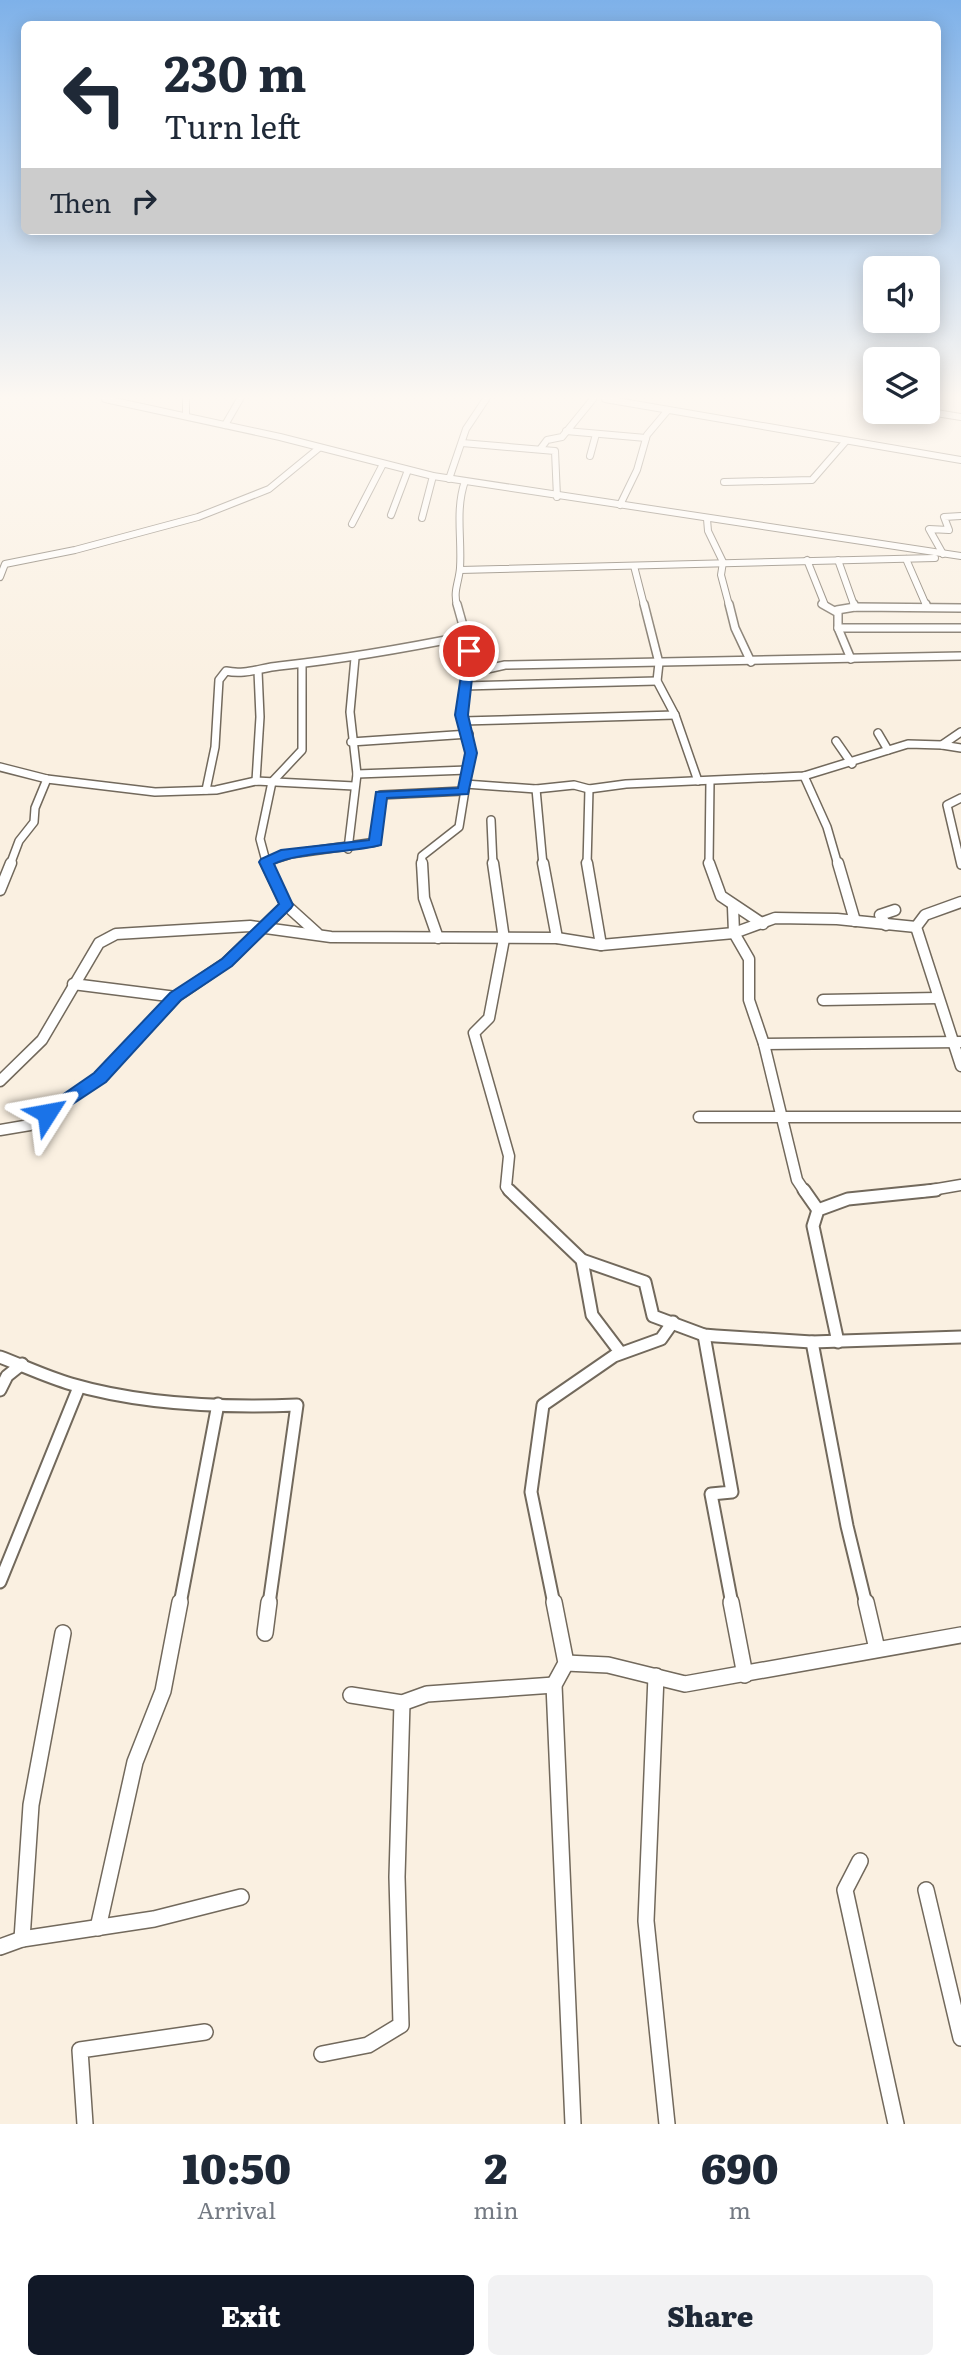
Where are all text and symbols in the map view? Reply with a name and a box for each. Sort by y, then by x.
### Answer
text: 230 m [164,34,307,107]
icon: left [49,49,140,140]
text: Turn left [164,101,301,149]
text: Then [49,182,111,221]
icon: right [125,182,163,220]
map controls [863,256,940,424]
button: sound [863,256,940,333]
button: layers [863,347,940,424]
pin [439,621,499,681]
icon: arrive [450,632,488,670]
position arrow [10,1076,84,1150]
text: 10:50 [182,2135,291,2197]
text: 2 [484,2135,508,2197]
text: 690 [701,2135,779,2197]
text: Arrival [197,2192,276,2226]
text: min [473,2192,518,2226]
text: m [729,2192,751,2226]
button: Exit [28,2275,474,2355]
button: Share [488,2275,933,2355]

